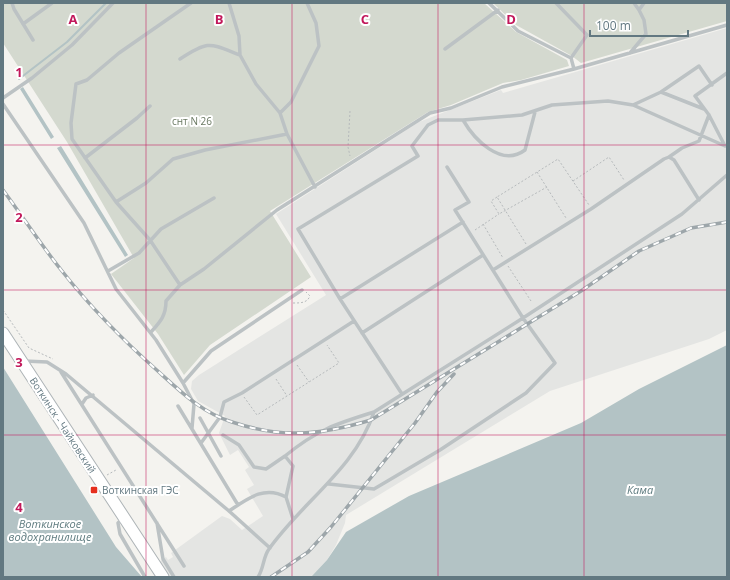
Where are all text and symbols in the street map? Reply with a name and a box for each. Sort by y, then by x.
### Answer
text: A [69,10,78,28]
text: B [215,10,224,28]
text: C [361,10,369,28]
text: D [506,10,516,28]
scale bar [590,12,688,38]
text: 100 m [596,17,631,34]
text: 1 [15,63,23,81]
park label: снт N 26 [172,114,212,128]
text: 2 [15,208,23,226]
text: 3 [15,353,23,371]
street label: Воткинск - Чайковский [27,374,99,476]
water label: Кама [627,482,653,497]
place label: Воткинская ГЭС [102,483,178,497]
marker: Воткинская ГЭС [89,485,99,495]
text: 4 [15,498,23,516]
water label: Воткинское водохранилище [9,516,92,544]

